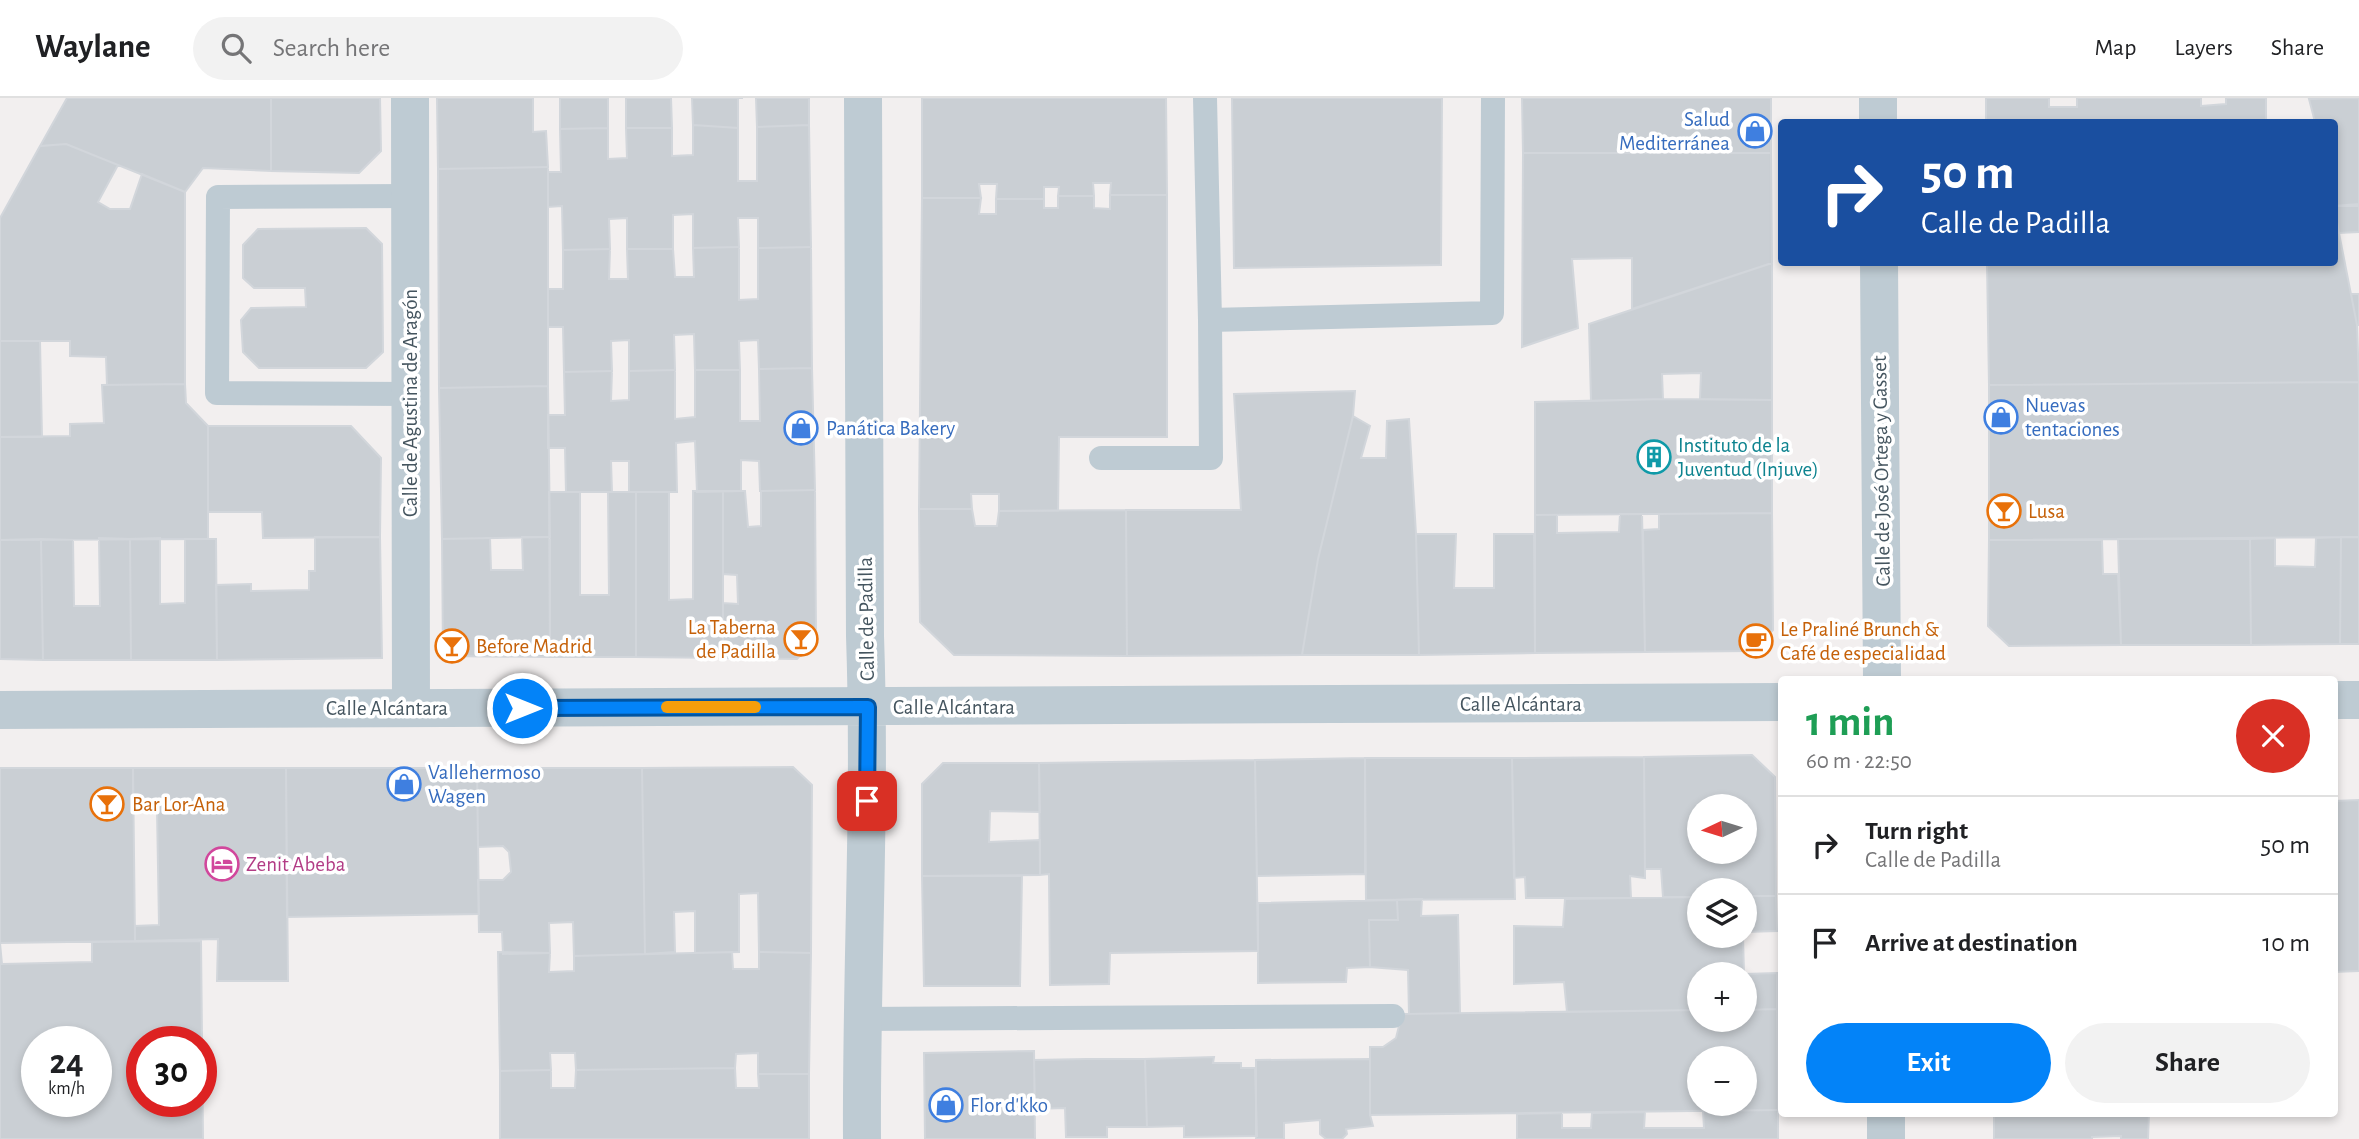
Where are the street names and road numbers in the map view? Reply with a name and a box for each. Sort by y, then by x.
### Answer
street label: Calle de Agustina de Aragón [400,289,421,517]
street label: Calle de José Ortega y Gasset [1869,355,1894,587]
street label: Calle de Padilla [855,556,878,681]
street label: Calle Alcántara [1460,694,1582,715]
street label: Calle Alcántara [893,697,1015,718]
street label: Calle Alcántara [326,698,448,719]

